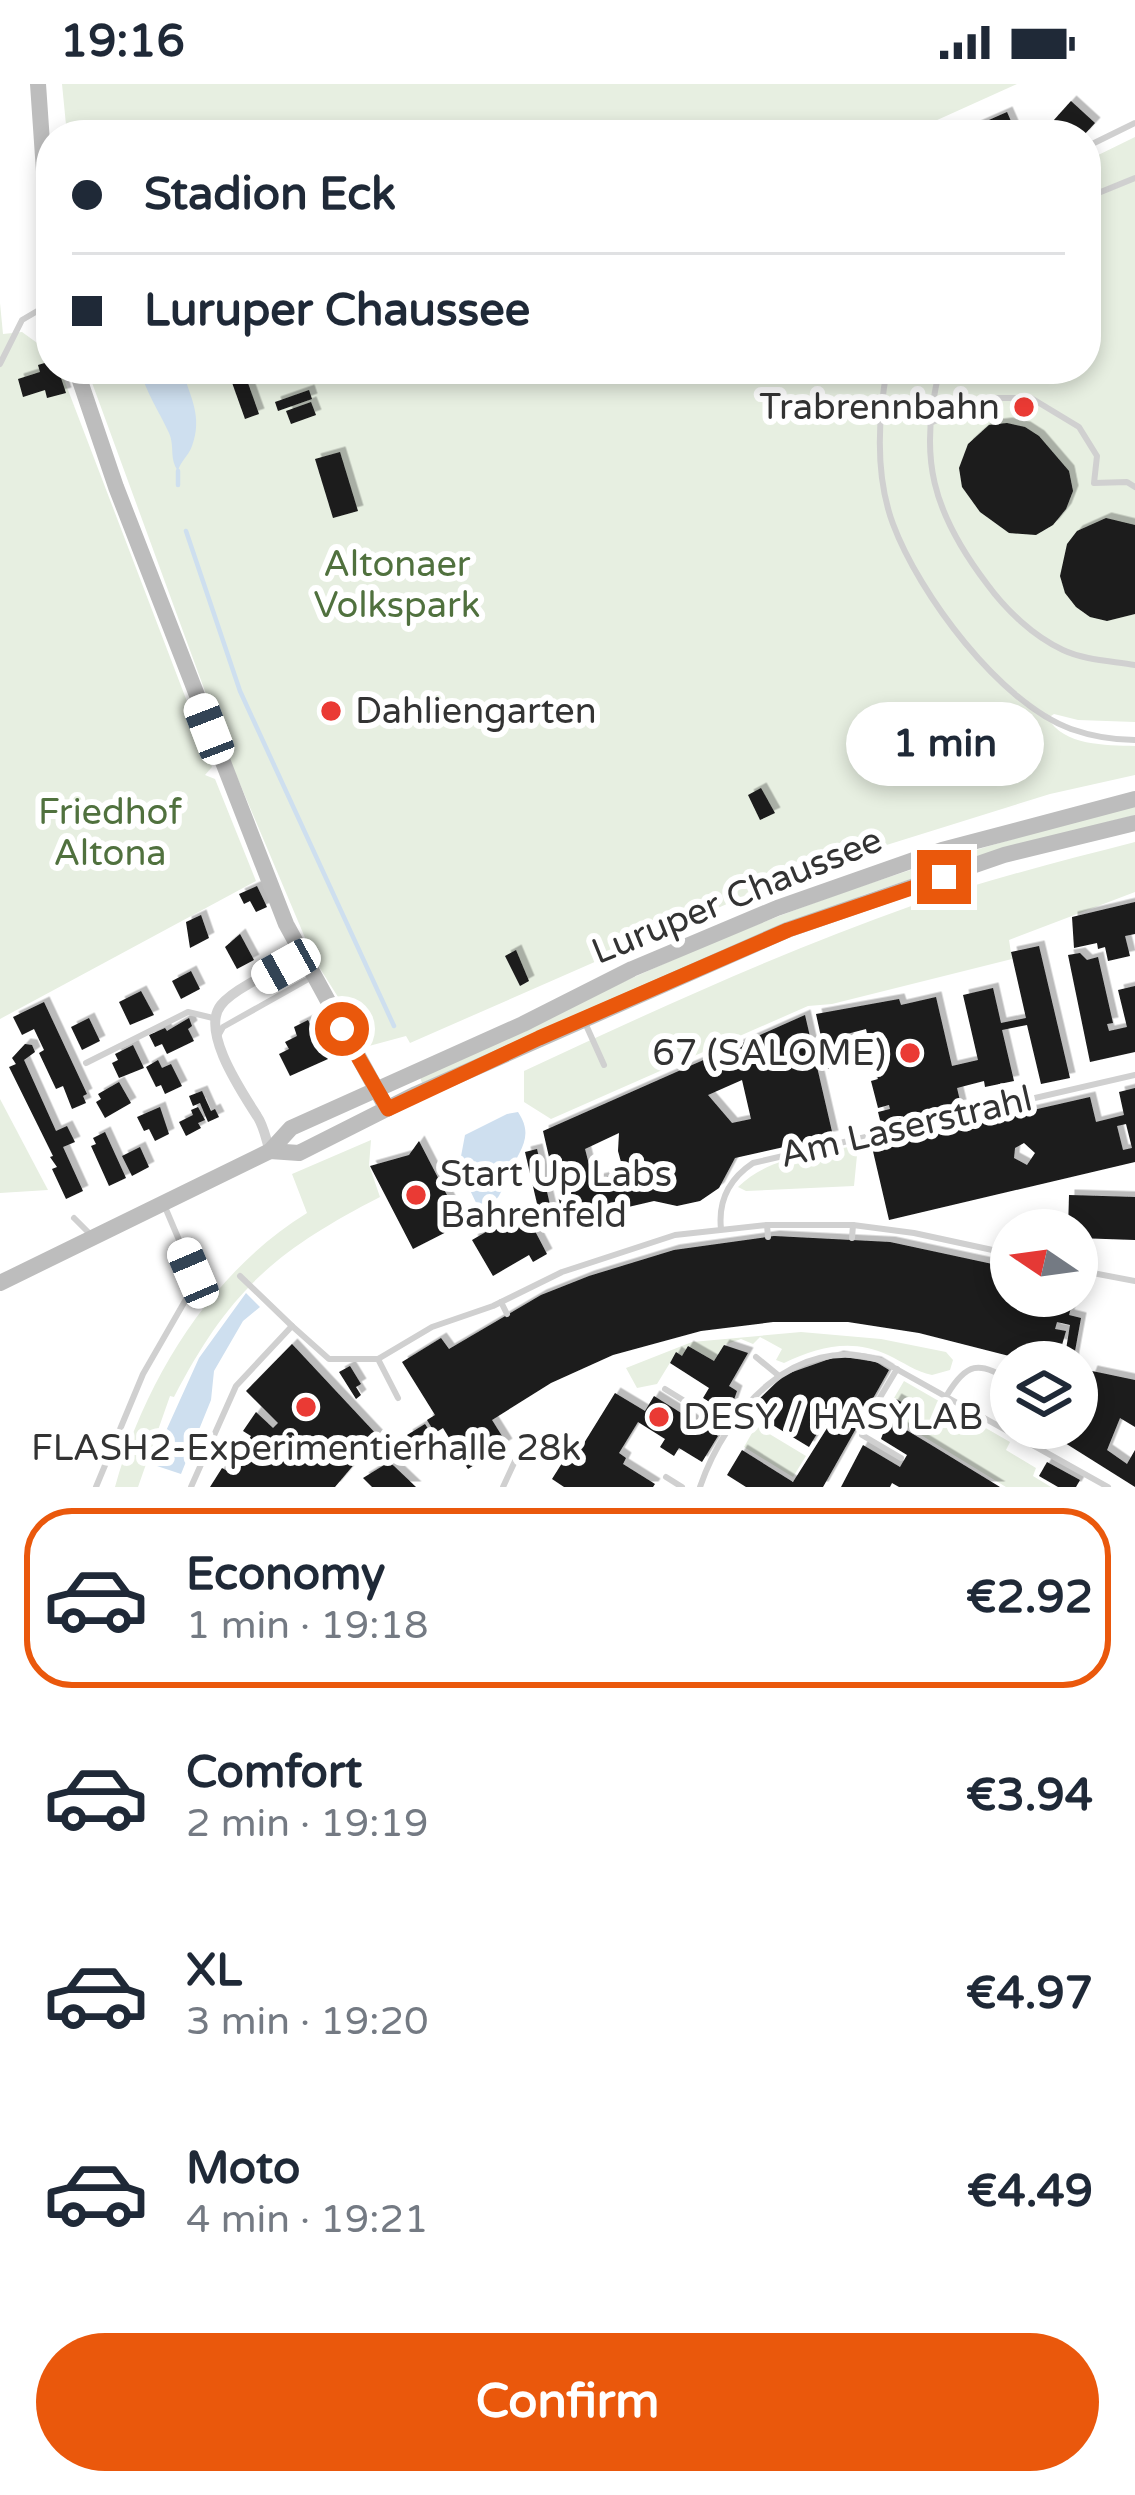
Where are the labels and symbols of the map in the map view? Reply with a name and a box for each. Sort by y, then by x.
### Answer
place label: Trabrennbahn [759,386,1000,429]
marker: Trabrennbahn [1011,394,1037,420]
park label: Altonaer Volkspark [314,543,480,627]
car [179,689,239,769]
place label: Dahliengarten [355,690,597,733]
marker: Dahliengarten [318,698,344,724]
callout: 1 min [845,703,1043,787]
park label: Friedhof Altona [38,791,182,875]
street label: Luruper Chaussee [586,818,888,974]
route end [917,850,971,904]
car [246,933,326,999]
route start [315,1002,369,1056]
place label: 67 (SALOME) [652,1032,886,1075]
marker: 67 (SALOME) [897,1040,923,1066]
street label: Am Laserstrahl [776,1077,1036,1177]
place label: Start Up Labs Bahrenfeld [440,1153,672,1237]
marker: Start Up Labs Bahrenfeld [403,1182,429,1208]
north arrow [990,1209,1098,1317]
car [162,1233,224,1313]
marker: FLASH2-Experimentierhalle 28k [293,1394,319,1420]
place label: DESY / HASYLAB [683,1396,983,1439]
marker: DESY / HASYLAB [646,1404,672,1430]
place label: FLASH2-Experimentierhalle 28k [31,1427,581,1470]

